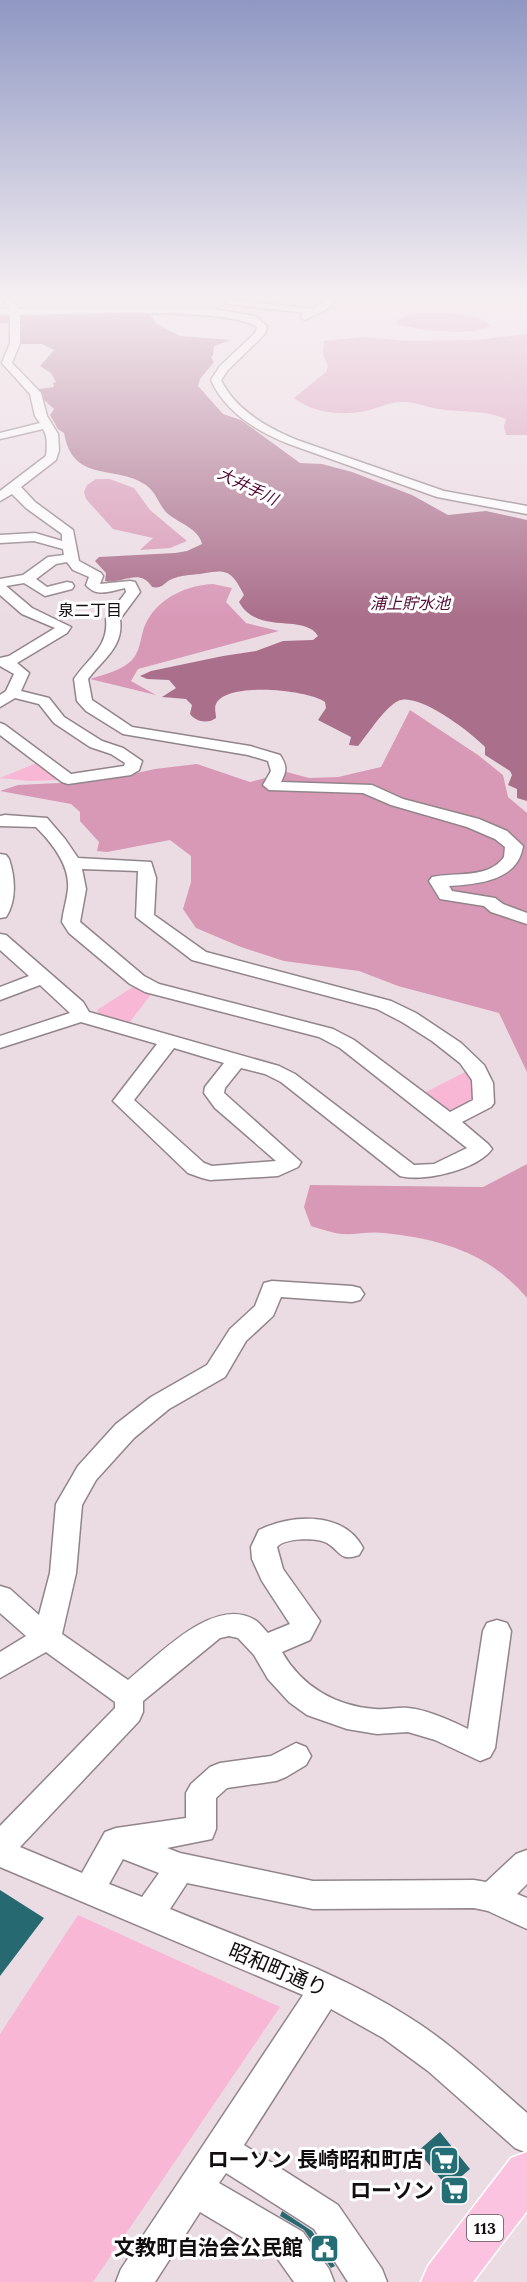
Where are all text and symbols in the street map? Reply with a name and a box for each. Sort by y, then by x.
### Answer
water label: 大井手川 [215,463,283,510]
water label: 浦上貯水池 [370,593,452,613]
district label: 泉二丁目 [58,600,122,620]
street label: 昭和町通り [225,1937,332,2002]
supermarket icon: ローソン 長崎昭和町店 [428,2144,460,2176]
place label: ローソン 長崎昭和町店 [207,2146,423,2173]
supermarket icon: ローソン [439,2175,471,2207]
place label: ローソン [350,2177,434,2204]
road number: 113 [467,2215,503,2241]
public building icon: 文教町自治会公民館 [308,2232,340,2264]
place label: 文教町自治会公民館 [114,2234,303,2261]

